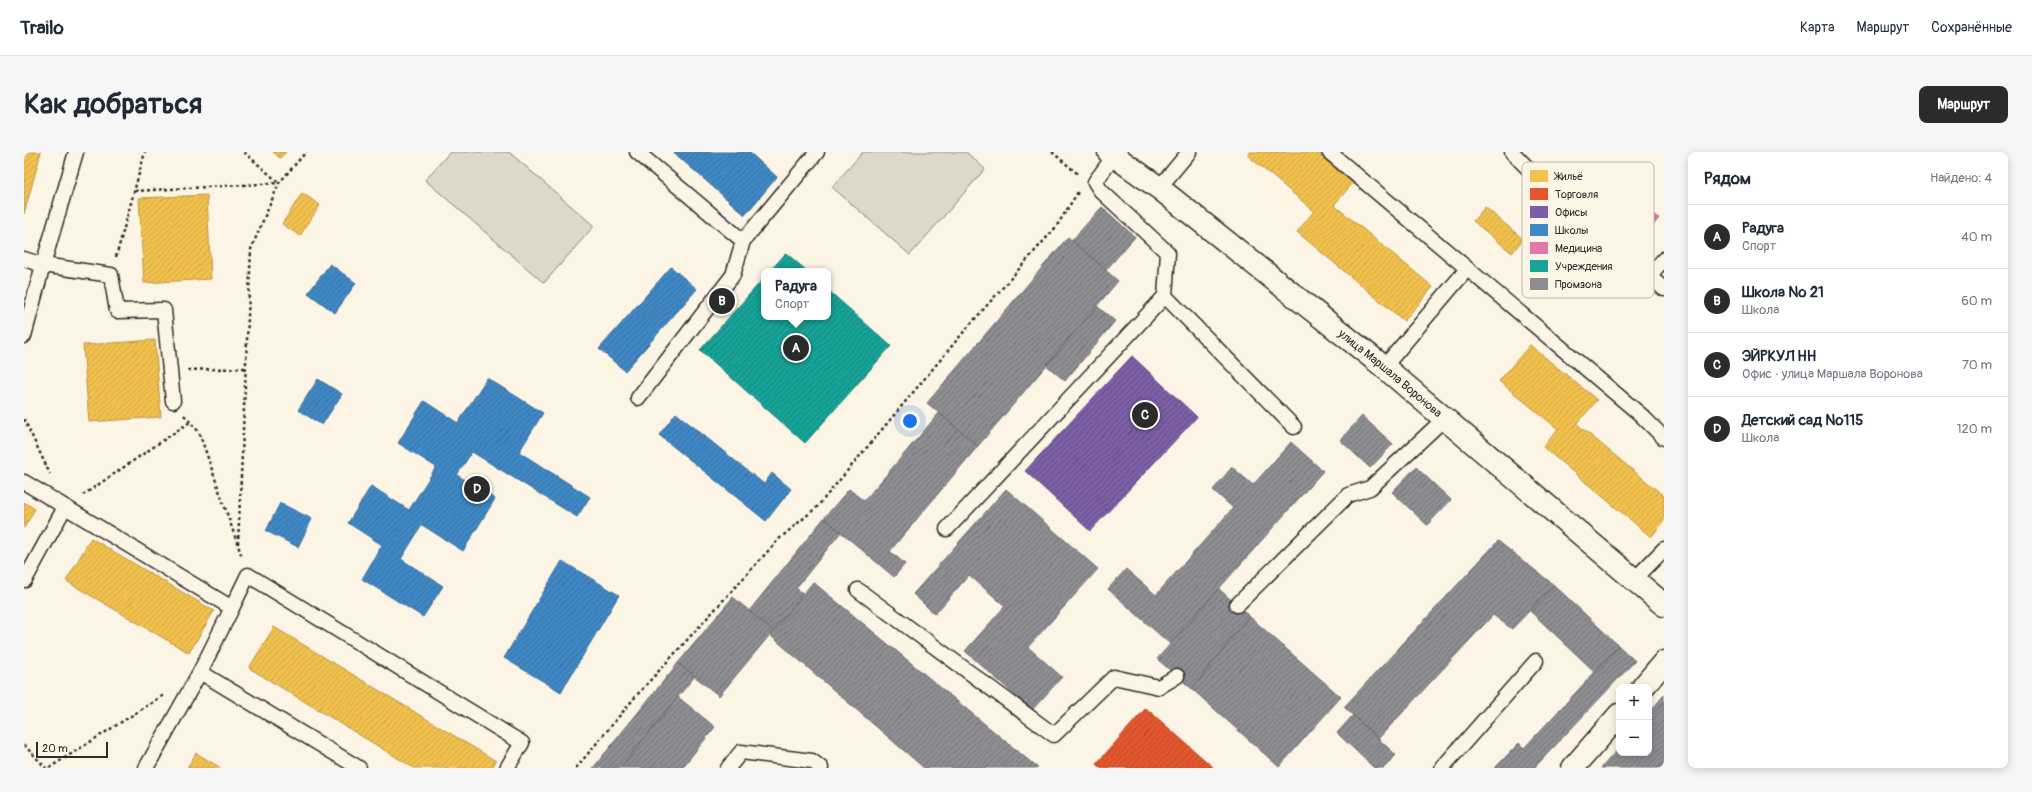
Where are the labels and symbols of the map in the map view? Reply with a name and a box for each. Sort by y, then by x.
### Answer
legend [1522,162,1654,298]
text: Жильё [1553,170,1583,183]
text: Торговля [1555,188,1598,201]
text: Офисы [1555,206,1587,219]
text: Школы [1555,224,1588,237]
text: Медицина [1555,242,1602,255]
text: Учреждения [1555,260,1612,273]
text: Промзона [1555,278,1602,291]
pin: B [709,286,735,316]
street label: улица Маршала Воронова [1334,325,1446,421]
pin: A [783,333,809,363]
pin: C [1132,400,1158,430]
your location [900,411,920,431]
pin: D [464,474,490,504]
scale bar [36,740,108,759]

